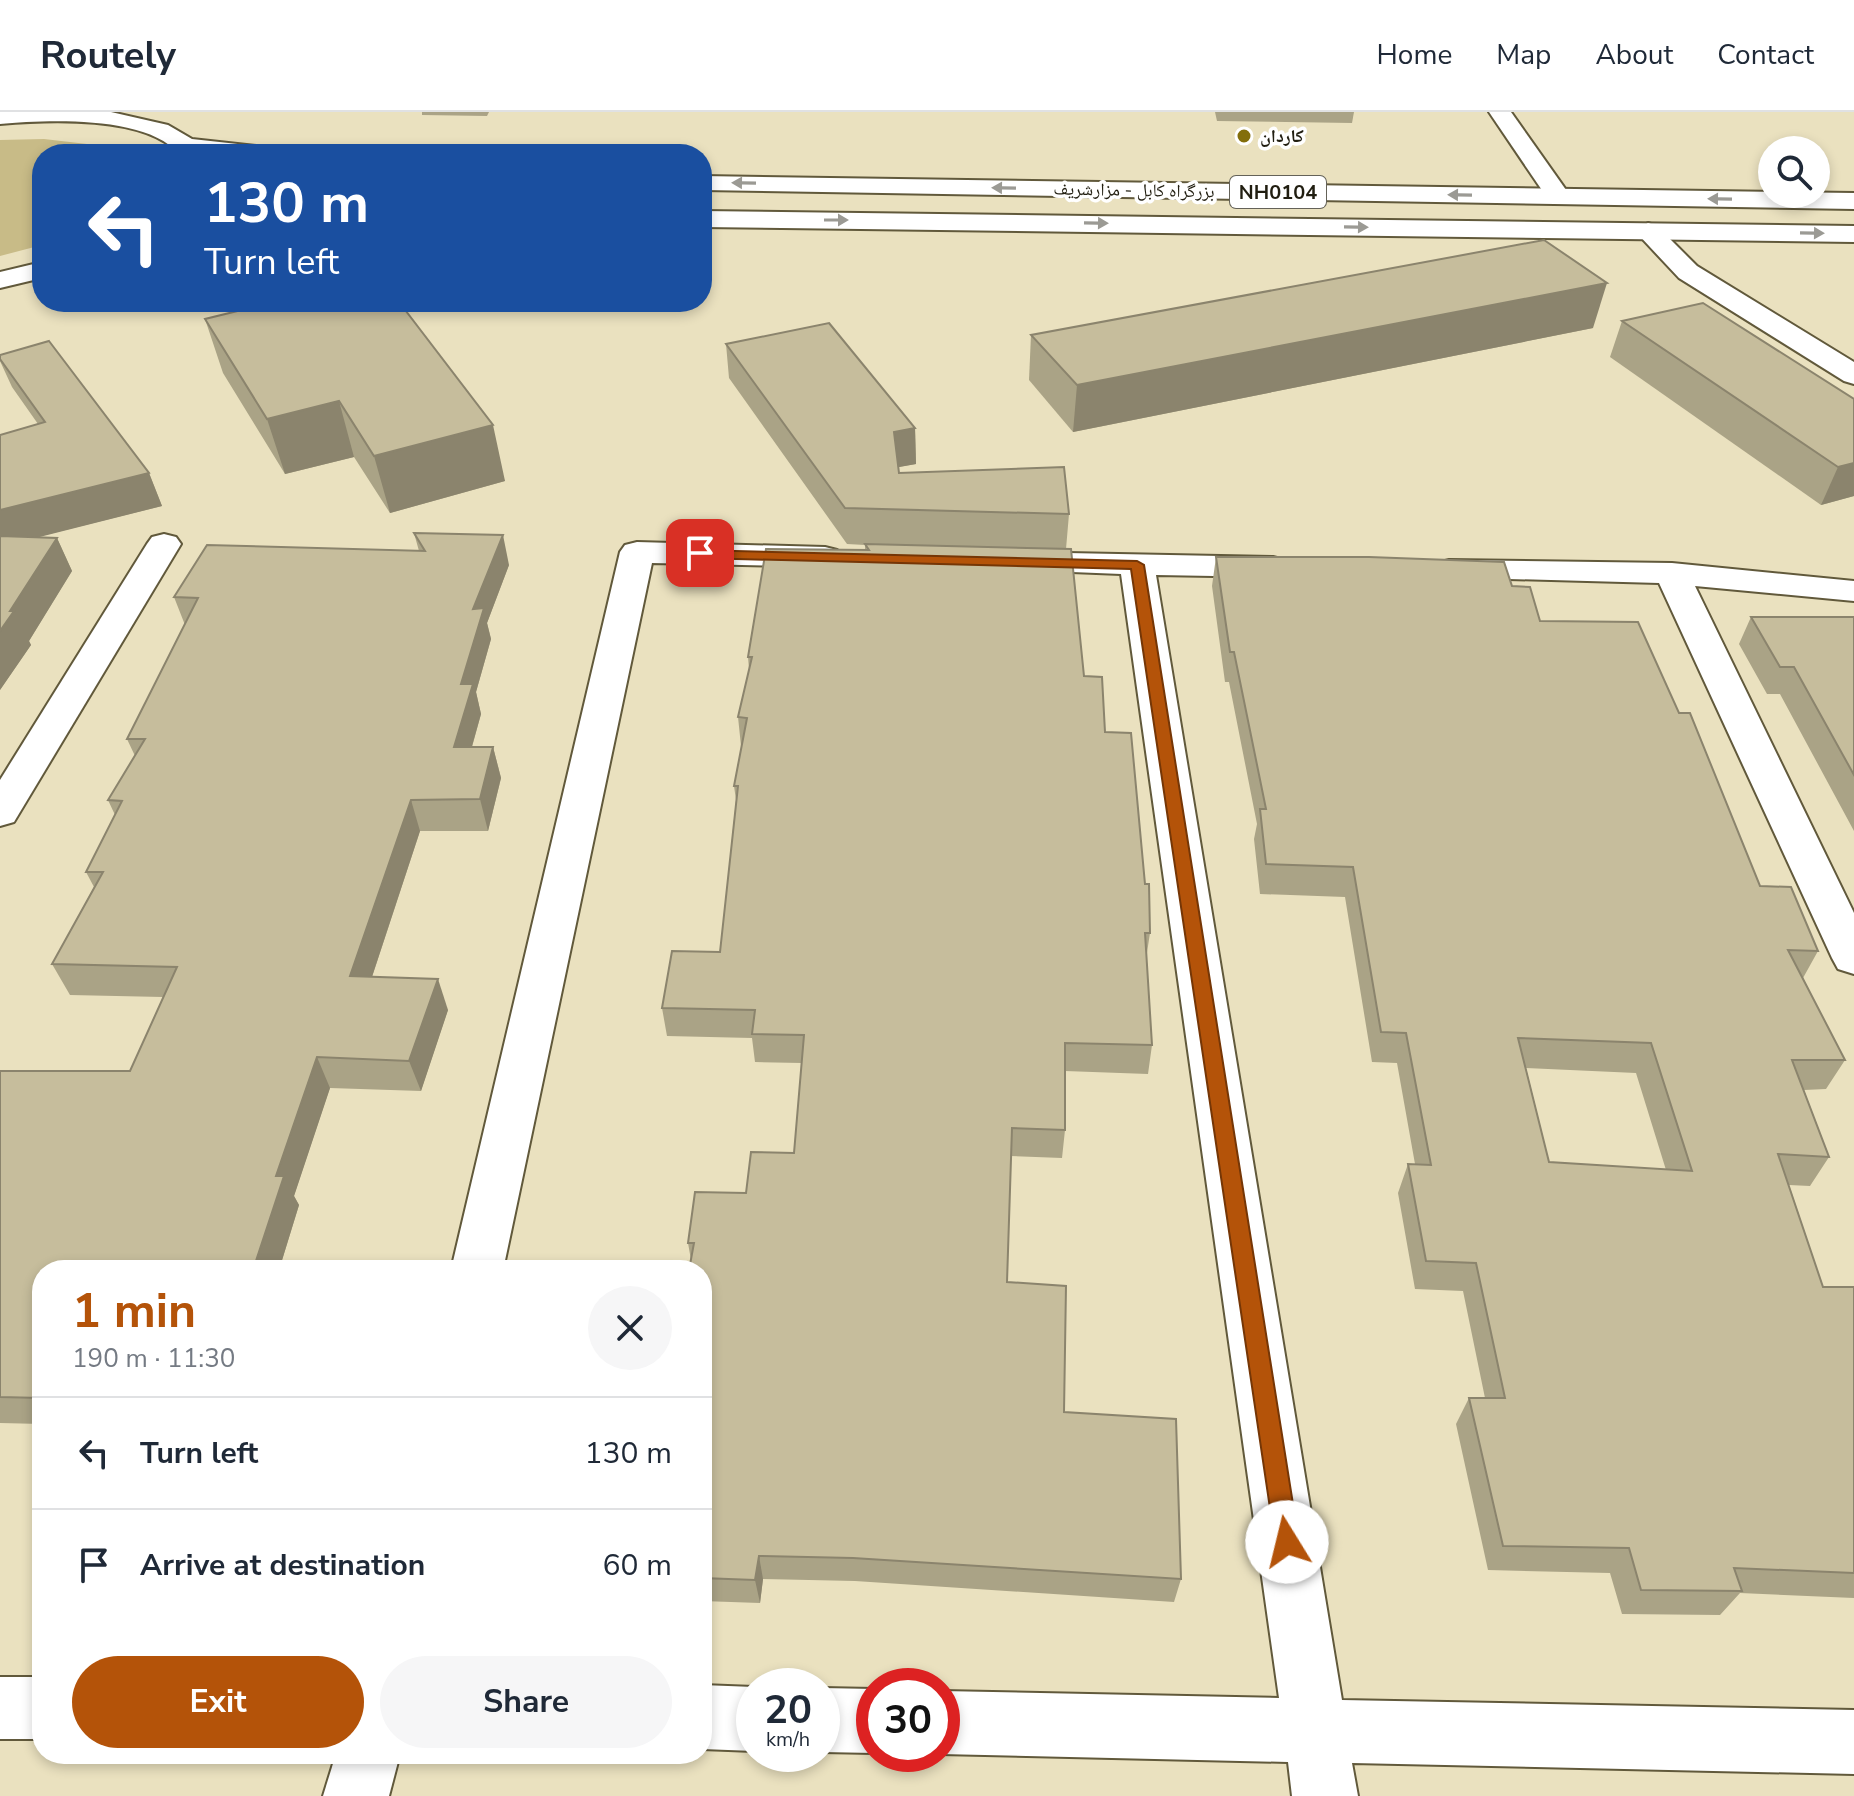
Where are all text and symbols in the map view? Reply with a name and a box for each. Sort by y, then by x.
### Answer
text: Routely [40,30,176,81]
text: Home [1377,36,1452,74]
text: Map [1496,36,1551,74]
text: About [1595,36,1673,74]
text: Contact [1717,36,1814,74]
place label: کاردان [1260,124,1304,148]
marker: کاردان [1235,127,1253,145]
map controls [1758,136,1830,208]
button: search [1758,136,1830,208]
text: 130 m [204,165,369,242]
icon: left [72,176,176,280]
road number: NH0104 [1230,176,1326,208]
one-way arrow [731,177,756,190]
street label: بزرگراه کابل - مزارشریف [1053,177,1215,203]
one-way arrow [991,181,1016,194]
one-way arrow [1447,189,1472,201]
one-way arrow [1707,193,1732,205]
one-way arrow [824,214,849,226]
one-way arrow [1084,217,1109,229]
one-way arrow [1344,220,1369,233]
one-way arrow [1800,227,1825,239]
text: Turn left [204,238,339,287]
pin [666,519,734,587]
icon: arrive [678,531,722,575]
text: 1 min [72,1278,196,1344]
button: close [588,1286,672,1370]
text: 190 m · 11:30 [72,1341,235,1376]
icon: left [72,1431,116,1475]
text: Turn left [140,1433,258,1474]
text: 130 m [585,1433,672,1474]
position arrow [1245,1500,1329,1584]
icon: arrive [72,1543,116,1587]
text: Arrive at destination [140,1545,425,1586]
text: 60 m [603,1545,672,1586]
button: Exit [72,1656,364,1748]
button: Share [380,1656,672,1748]
speed limit sign: 30 [856,1668,960,1772]
text: 20 [764,1683,812,1737]
text: km/h [766,1726,810,1753]

